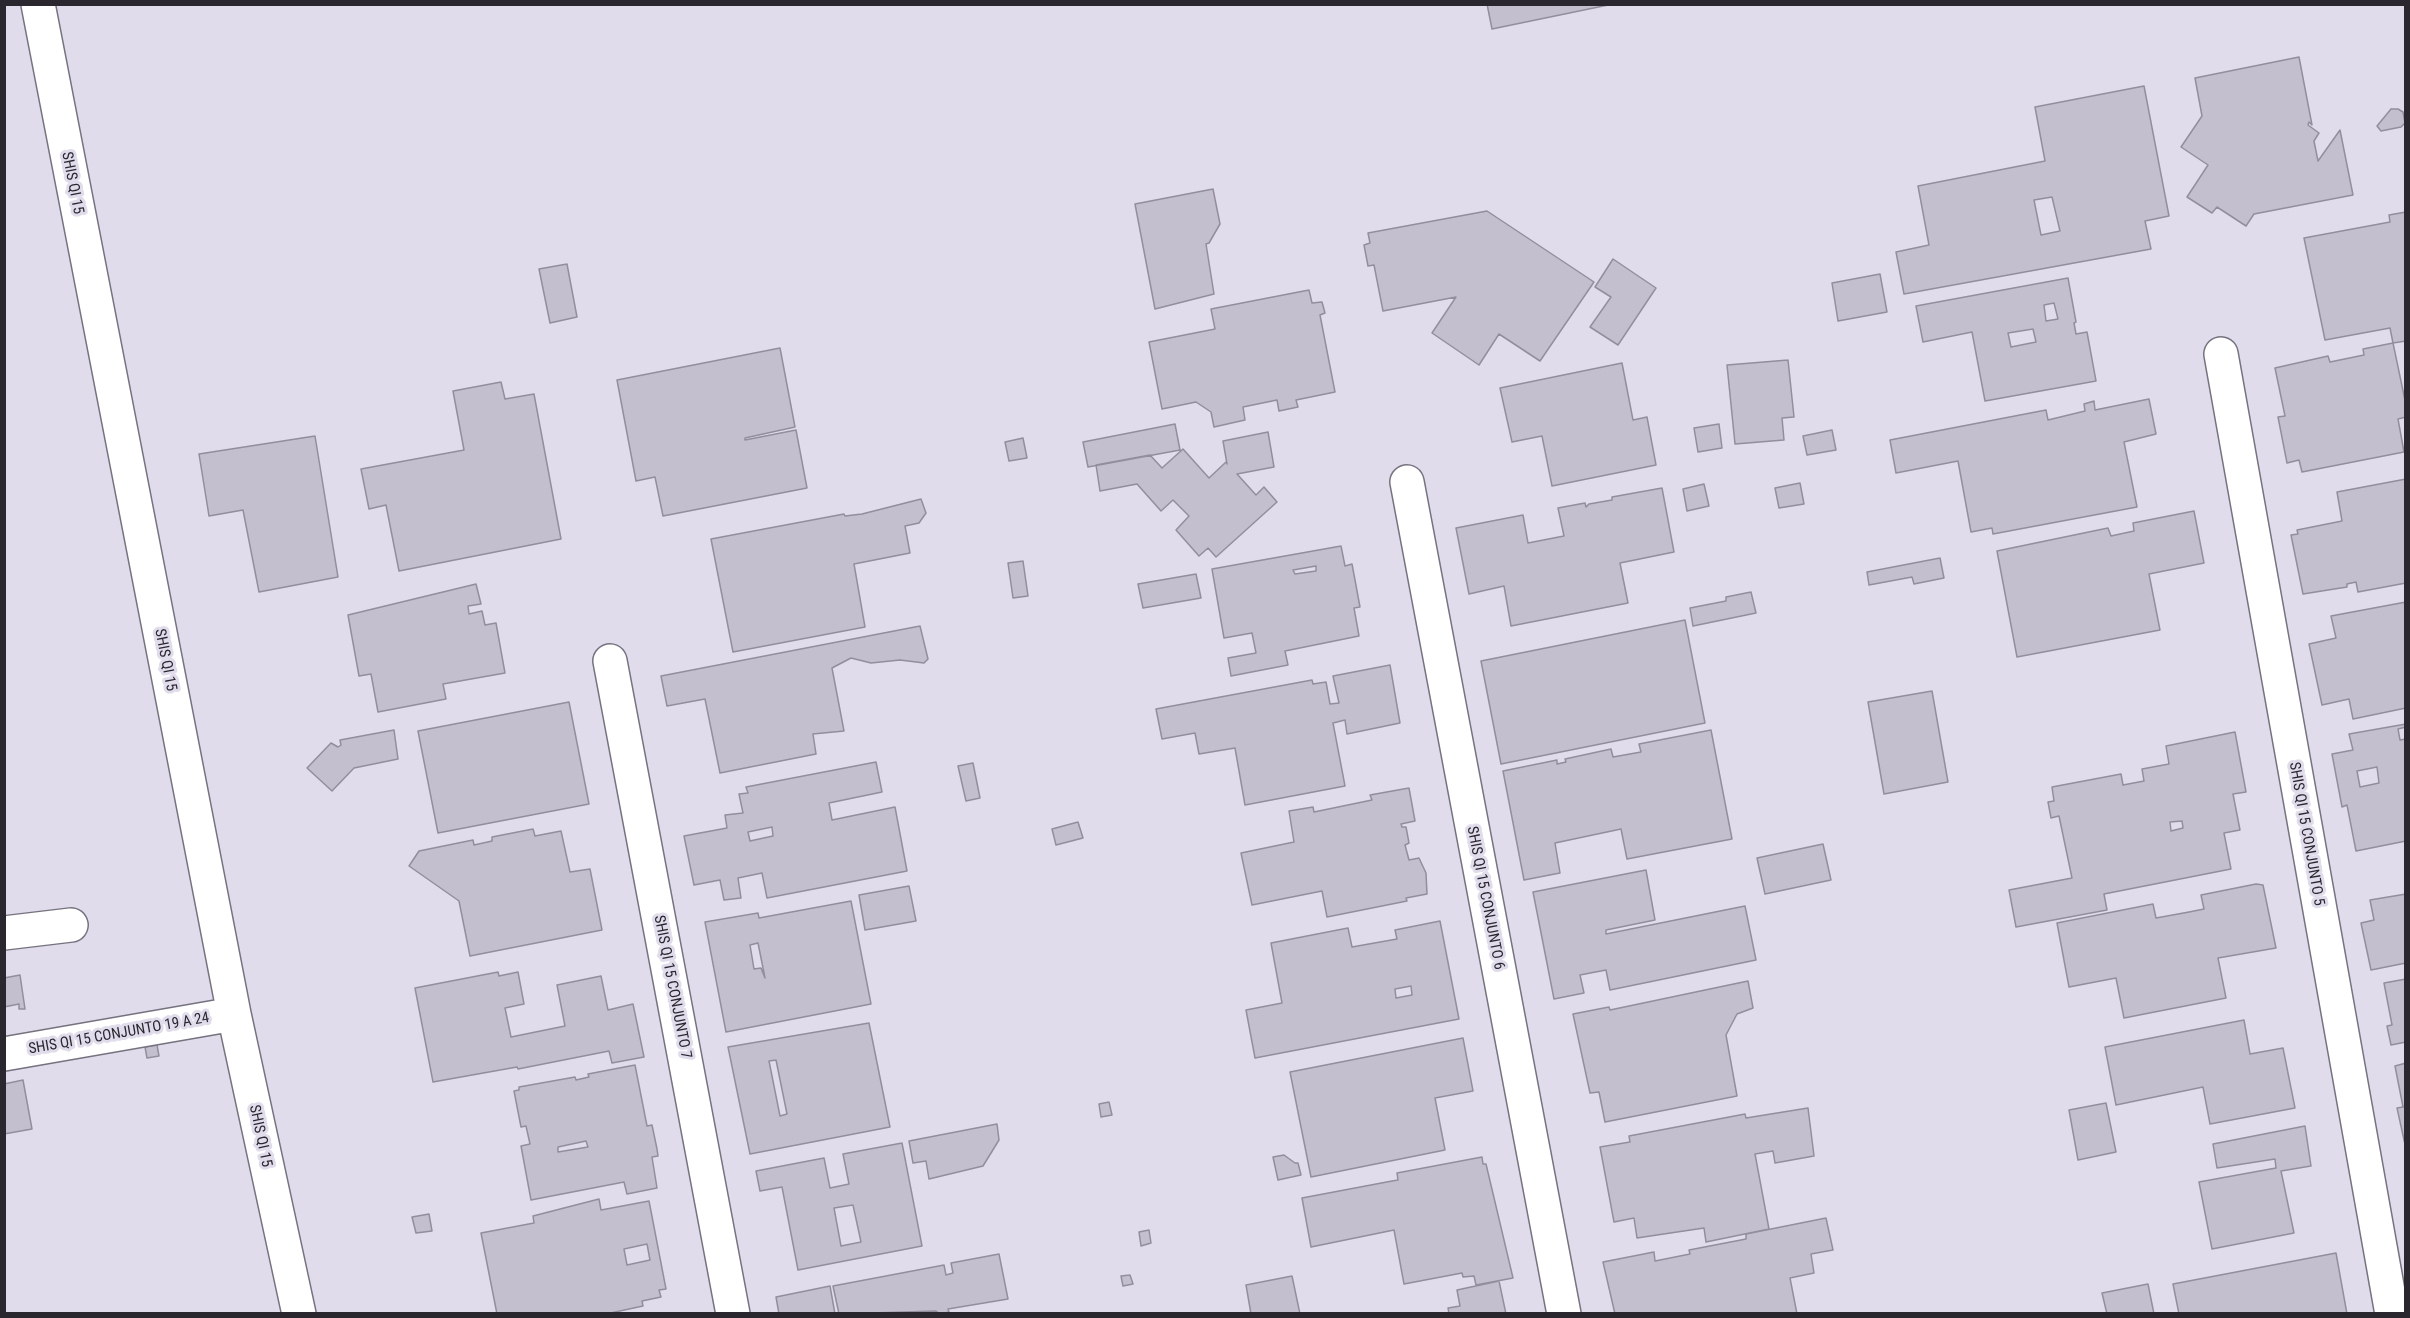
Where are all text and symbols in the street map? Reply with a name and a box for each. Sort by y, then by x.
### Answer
street label: SHIS QI 15 [57,150,87,216]
street label: SHIS QI 15 [150,627,180,693]
street label: SHIS QI 15 CONJUNTO 5 [2284,761,2328,907]
street label: SHIS QI 15 CONJUNTO 6 [1462,825,1508,971]
street label: SHIS QI 15 CONJUNTO 7 [649,914,695,1060]
street label: SHIS QI 15 CONJUNTO 19 A 24 [27,1009,211,1059]
street label: SHIS QI 15 [245,1103,275,1169]

